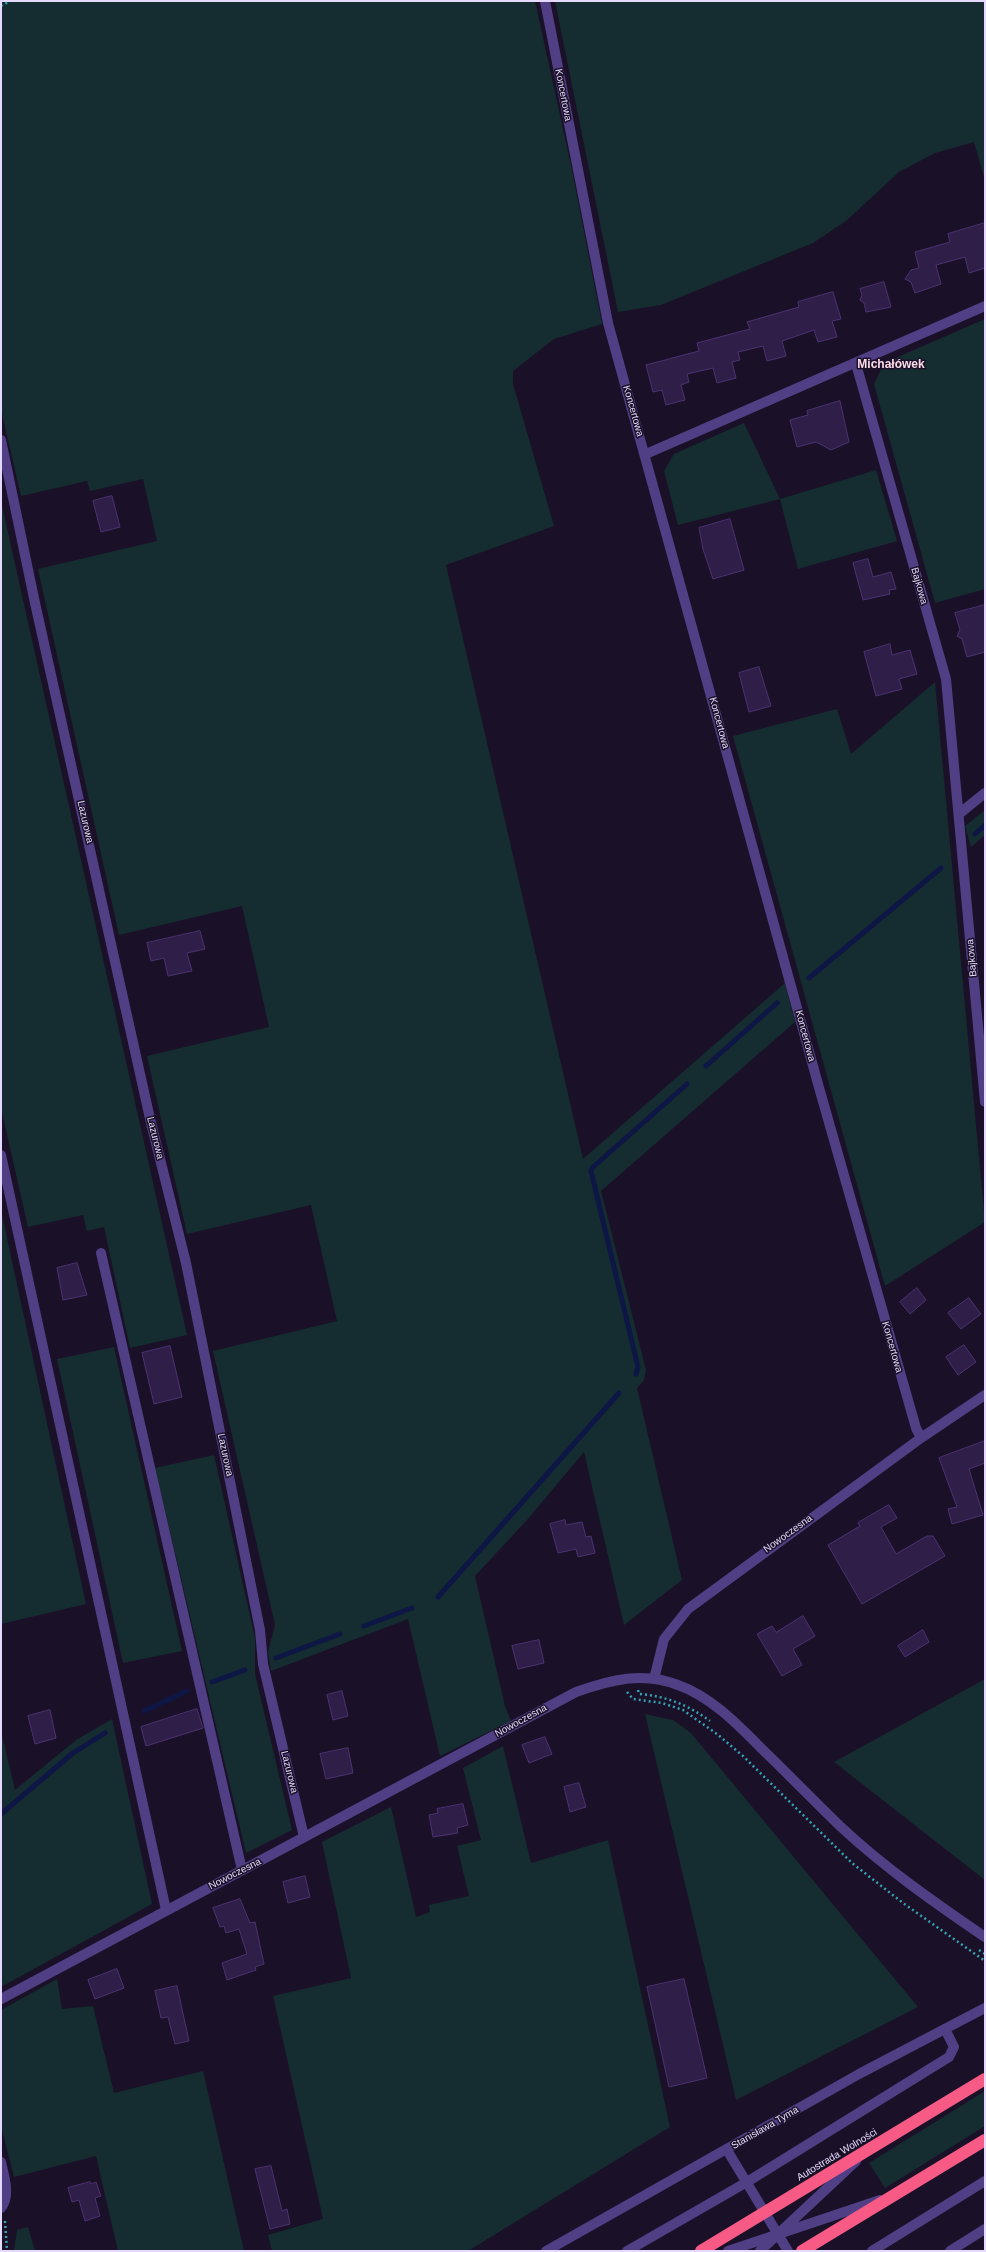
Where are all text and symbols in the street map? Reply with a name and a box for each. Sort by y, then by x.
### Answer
street label: Koncertowa [552,68,574,122]
district label: Michałówek [857,358,925,372]
street label: Koncertowa [620,384,646,438]
street label: Bajkowa [908,566,930,606]
street label: Koncertowa [706,696,732,750]
street label: Lazurowa [74,800,96,844]
street label: Bajkowa [964,939,980,977]
street label: Koncertowa [792,1009,818,1063]
street label: Lazurowa [144,1116,166,1160]
street label: Koncertowa [879,1320,905,1374]
street label: Lazurowa [215,1433,235,1477]
street label: Nowoczesna [761,1512,815,1556]
street label: Nowoczesna [493,1702,549,1740]
street label: Lazurowa [278,1750,300,1794]
street label: Nowoczesna [207,1856,263,1892]
street label: Stanisława Tyma [729,2104,801,2152]
street label: Autostrada Wolności [795,2126,879,2184]

